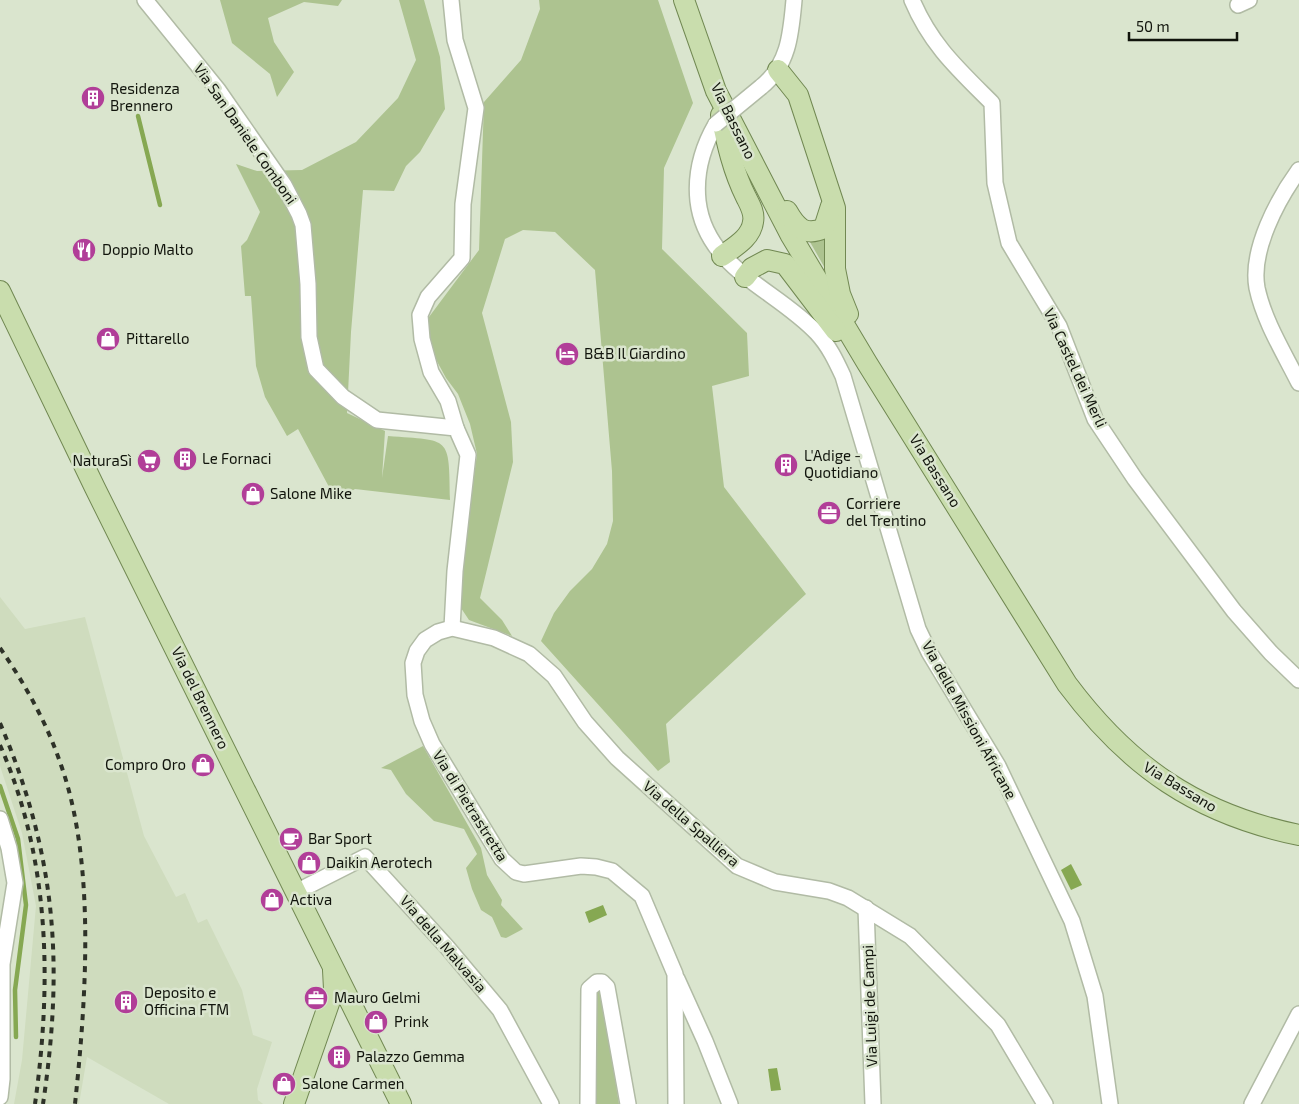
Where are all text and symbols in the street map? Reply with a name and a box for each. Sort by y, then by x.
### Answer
scale bar [1129,10,1236,42]
text: 50 m [1136,17,1170,35]
street label: Via San Daniele Comboni [190,60,301,207]
place label: Residenza Brennero [110,79,180,114]
street label: Via Bassano [708,79,760,162]
building icon: Residenza Brennero [80,85,106,111]
restaurant icon: Doppio Malto [71,237,97,263]
place label: Doppio Malto [102,240,193,258]
street label: Via Castel dei Merli [1040,305,1111,430]
shop icon: Pittarello [95,326,121,352]
place label: Pittarello [126,329,190,347]
hotel icon: B&B Il Giardino [554,341,580,367]
place label: B&B Il Giardino [584,344,686,362]
street label: Via Bassano [906,431,965,510]
building icon: Le Fornaci [172,446,198,472]
place label: L'Adige - Quotidiano [804,446,878,482]
supermarket icon: NaturaSì [136,448,162,474]
place label: Le Fornaci [202,449,271,467]
place label: NaturaSì [73,451,132,469]
building icon: L'Adige - Quotidiano [773,452,799,478]
shop icon: Salone Mike [240,481,266,507]
place label: Salone Mike [270,484,352,502]
place label: Corriere del Trentino [846,494,926,529]
office icon: Corriere del Trentino [816,500,842,526]
street label: Via delle Missioni Africane [919,637,1021,802]
street label: Via del Brennero [168,644,233,752]
street label: Via di Pietrastretta [429,747,512,864]
shop icon: Compro Oro [190,752,216,778]
place label: Compro Oro [105,755,186,773]
street label: Via Bassano [1140,757,1221,815]
street label: Via della Spalliera [640,776,744,870]
cafe icon: Bar Sport [278,826,304,852]
place label: Bar Sport [308,829,372,847]
shop icon: Daikin Aerotech [296,850,322,876]
place label: Daikin Aerotech [326,853,433,871]
shop icon: Activa [259,887,285,913]
place label: Activa [290,890,332,908]
street label: Via della Malvasia [397,891,491,996]
street label: Via Luigi de Campi [858,945,880,1067]
place label: Deposito e Officina FTM [144,983,229,1018]
office icon: Mauro Gelmi [303,985,329,1011]
place label: Mauro Gelmi [334,988,420,1006]
building icon: Deposito e Officina FTM [113,989,139,1015]
shop icon: Prink [363,1009,389,1035]
place label: Prink [394,1012,429,1030]
building icon: Palazzo Gemma [326,1044,352,1070]
place label: Palazzo Gemma [356,1047,465,1065]
shop icon: Salone Carmen [271,1071,297,1097]
place label: Salone Carmen [302,1074,404,1092]

